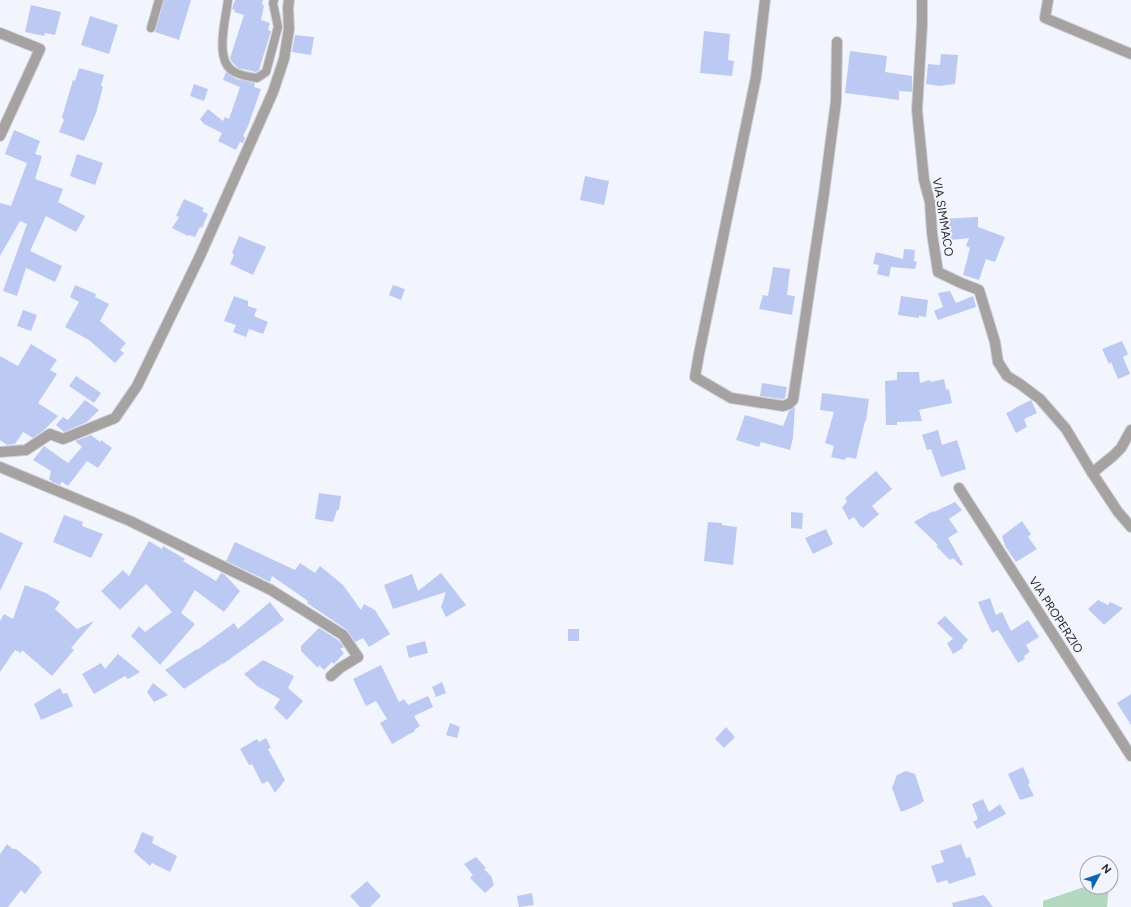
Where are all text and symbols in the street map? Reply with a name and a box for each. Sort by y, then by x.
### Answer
street label: VIA SIMMACO [930,177,956,257]
street label: VIA PROPERZIO [1026,574,1086,656]
north arrow [1079,855,1119,895]
text: N [1099,861,1114,876]

